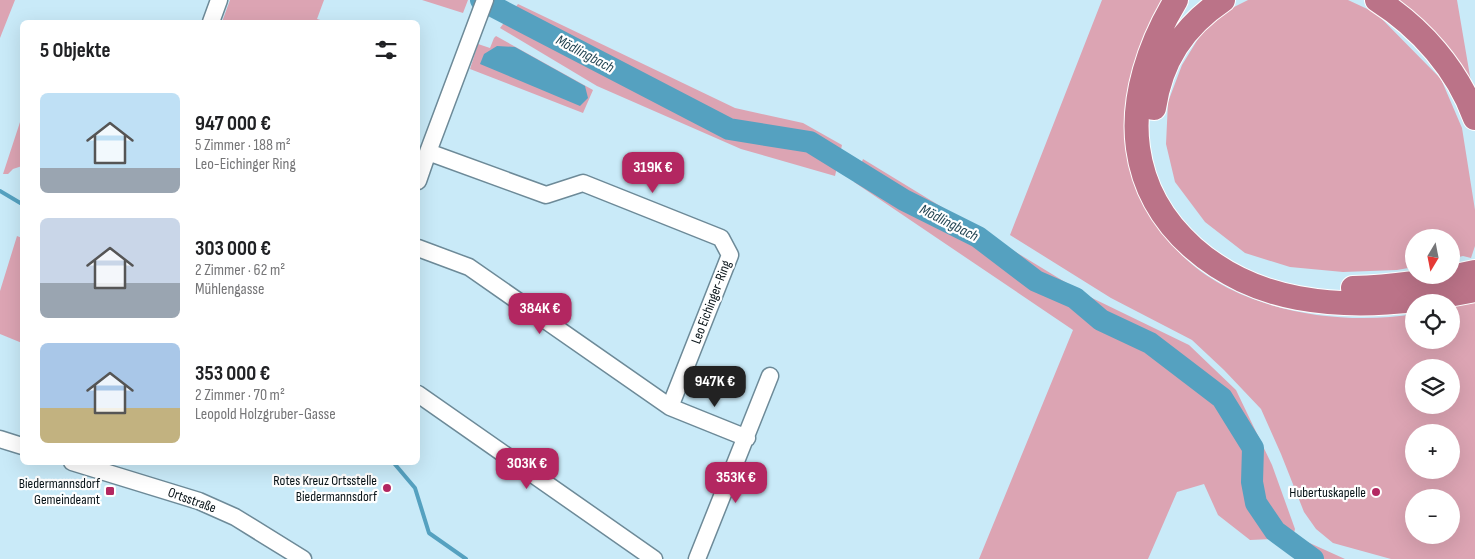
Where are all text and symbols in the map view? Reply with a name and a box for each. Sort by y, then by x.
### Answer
water label: Mödlingbach [553,31,617,77]
icon: filters [372,36,400,64]
text: 5 Objekte [40,38,110,63]
text: 947 000 € [195,111,271,136]
icon: home [80,113,140,173]
text: 5 Zimmer · 188 m² [195,136,291,155]
pin: 319K € [612,152,694,194]
text: Leo-Eichinger Ring [195,155,296,174]
text: 319K € [633,158,673,177]
water label: Mödlingbach [916,200,982,246]
north arrow [1405,229,1460,284]
map controls [1405,229,1460,544]
text: 303 000 € [195,236,271,261]
icon: home [80,238,140,298]
street label: Leo Eichinger-Ring [687,257,735,346]
text: 2 Zimmer · 62 m² [195,261,285,280]
text: Mühlengasse [195,280,264,299]
pin: 384K € [499,292,581,335]
button: locate [1405,294,1460,349]
text: 384K € [520,299,560,318]
button: layers [1405,359,1460,414]
text: 353 000 € [195,361,270,386]
icon: home [80,363,140,423]
pin: 947K € [674,366,756,408]
text: 947K € [695,372,735,391]
text: 2 Zimmer · 70 m² [195,386,285,405]
text: Leopold Holzgruber-Gasse [195,405,336,424]
button: + [1405,424,1460,479]
pin: 303K € [486,448,568,490]
text: 303K € [507,454,547,473]
pin: 353K € [695,462,777,504]
text: 353K € [716,468,756,487]
place label: Rotes Kreuz Ortsstelle Biedermannsdorf [273,472,378,505]
place label: Biedermannsdorf Gemeindeamt [19,475,101,508]
marker: Rotes Kreuz Ortsstelle Biedermannsdorf [381,482,393,494]
street label: Ortsstraße [166,483,218,517]
place label: Hubertuskapelle [1289,484,1366,501]
marker: Biedermannsdorf Gemeindeamt [104,485,116,497]
marker: Hubertuskapelle [1370,486,1382,498]
button: − [1405,489,1460,544]

